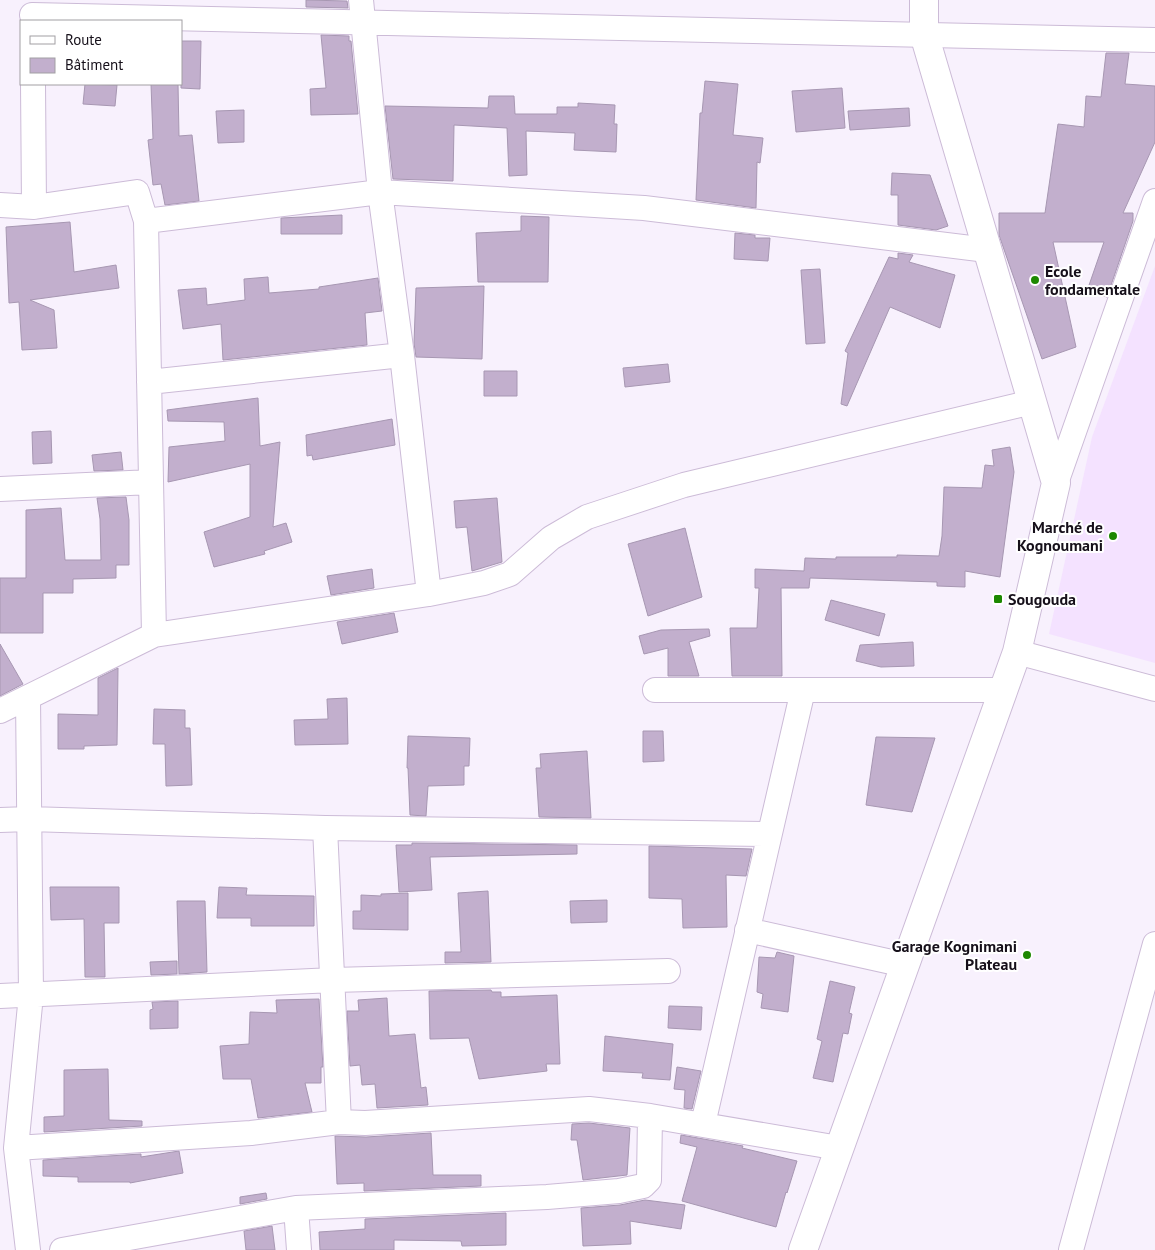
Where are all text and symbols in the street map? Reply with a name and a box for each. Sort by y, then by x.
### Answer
legend [20,20,182,85]
text: Route [65,30,102,49]
text: Bâtiment [65,55,123,74]
place label: Ecole fondamentale [1045,261,1140,299]
marker: Ecole fondamentale [1029,274,1041,286]
place label: Marché de Kognoumani [1017,517,1103,555]
marker: Marché de Kognoumani [1107,530,1119,542]
place label: Sougouda [1008,589,1076,609]
marker: Sougouda [992,593,1004,605]
place label: Garage Kognimani Plateau [892,936,1017,974]
marker: Garage Kognimani Plateau [1021,949,1033,961]

